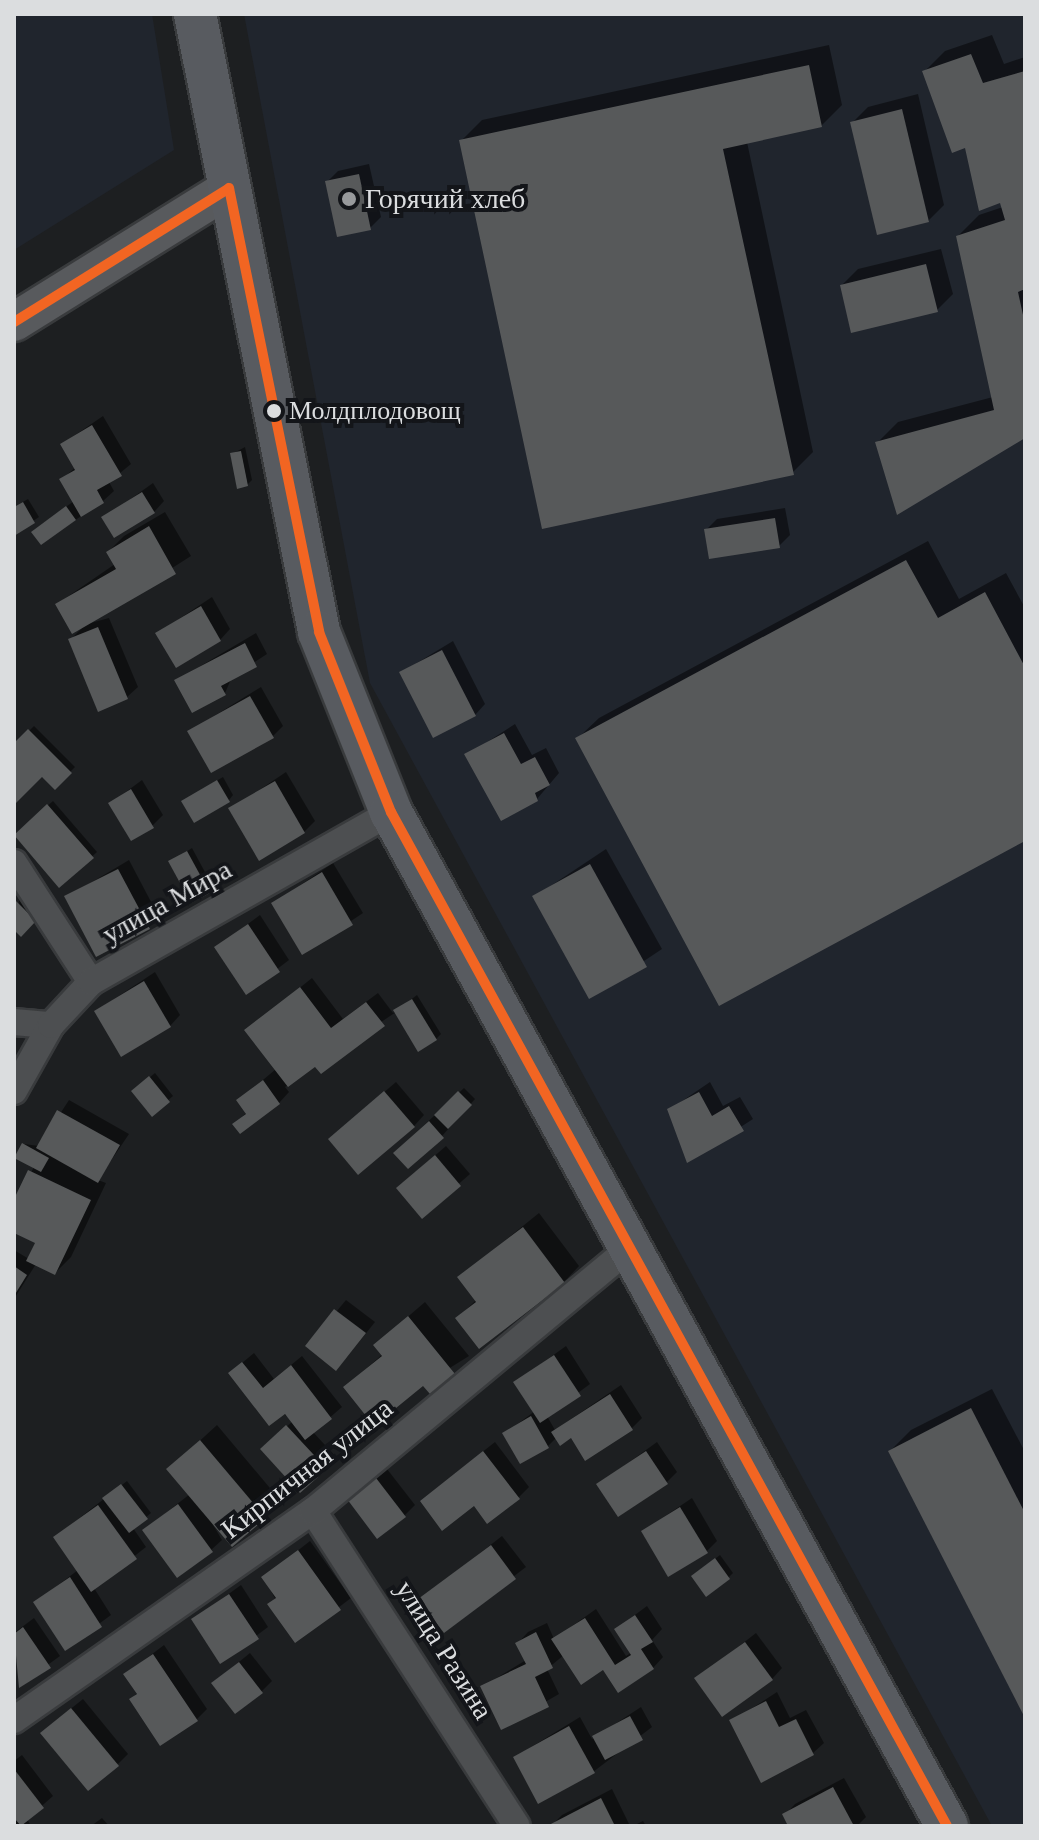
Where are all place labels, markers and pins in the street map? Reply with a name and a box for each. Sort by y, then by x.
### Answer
place label: Горячий хлеб [365,182,525,216]
marker: Горячий хлеб [340,190,358,208]
place label: Молдплодовощ [289,395,461,427]
marker: Молдплодовощ [266,403,282,419]

